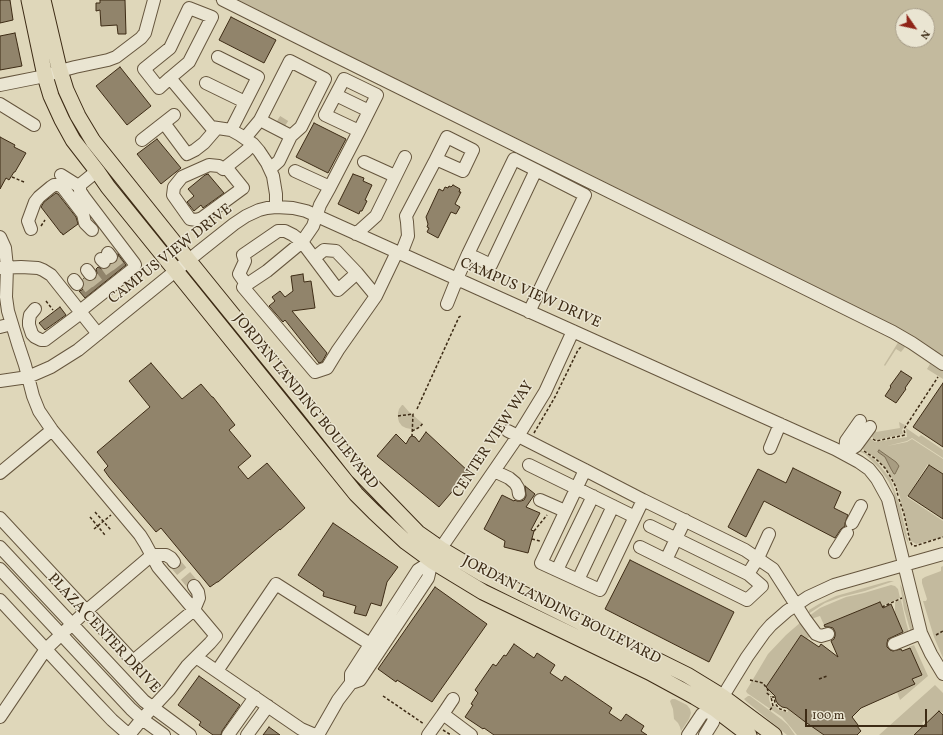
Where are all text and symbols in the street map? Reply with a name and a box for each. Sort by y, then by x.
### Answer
north arrow [895,8,935,48]
text: N [916,27,933,42]
street label: CAMPUS VIEW DRIVE [106,201,236,309]
street label: CAMPUS VIEW DRIVE [457,255,603,333]
street label: JORDAN LANDING BOULEVARD [229,311,381,493]
street label: CENTER VIEW WAY [450,378,538,502]
street label: JORDAN LANDING BOULEVARD [459,553,663,669]
street label: PLAZA CENTER DRIVE [43,570,163,698]
scale bar [807,701,929,727]
text: 100 m [812,708,844,724]

